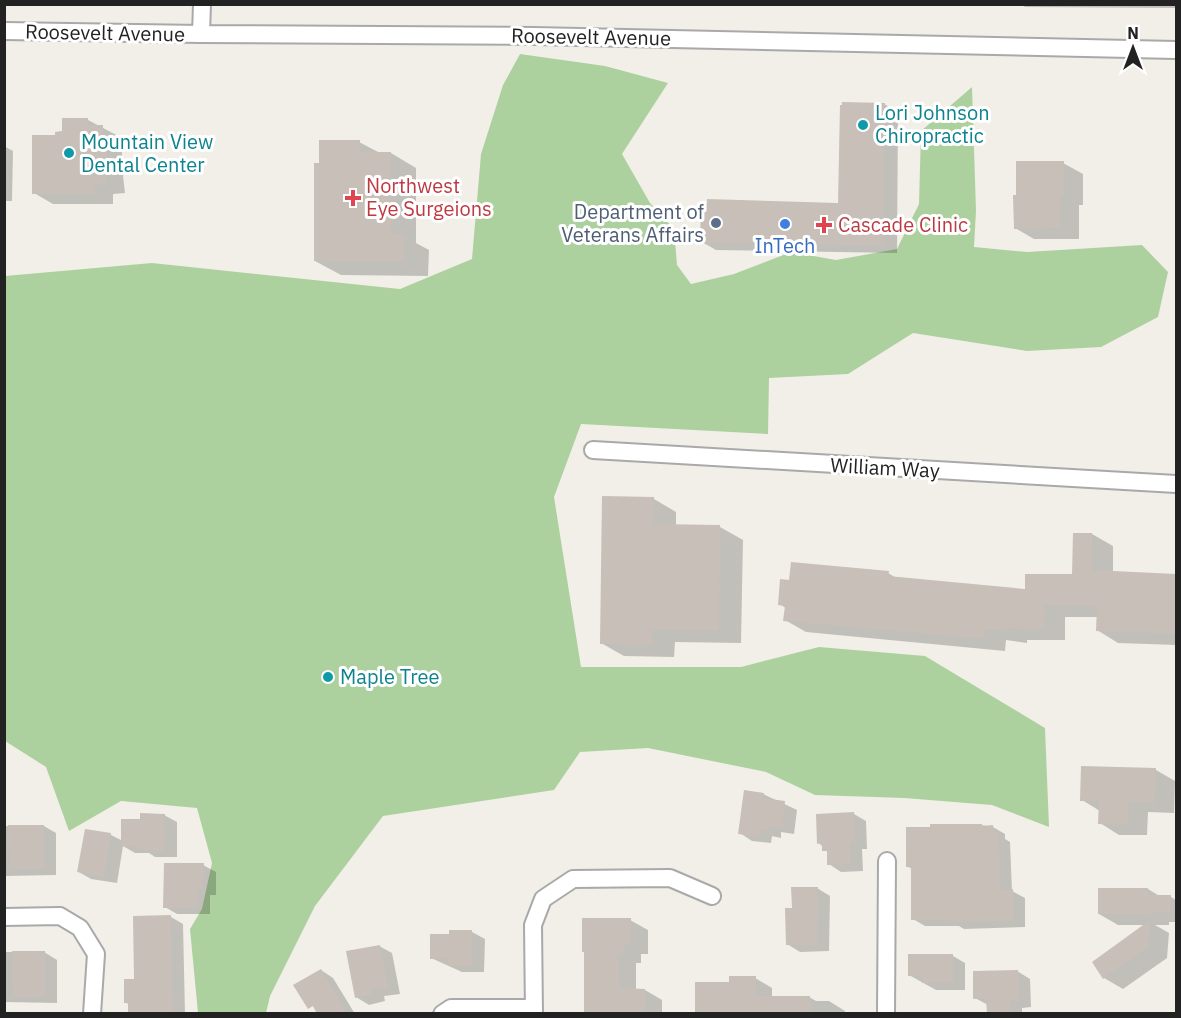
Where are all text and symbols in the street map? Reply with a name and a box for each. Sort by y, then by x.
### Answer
street label: Roosevelt Avenue [25,18,185,47]
north arrow [1103,18,1163,78]
street label: Roosevelt Avenue [511,22,671,51]
text: N [1127,23,1139,43]
place label: Lori Johnson Chiropractic [875,99,990,149]
marker: Lori Johnson Chiropractic [856,118,870,132]
place label: Mountain View Dental Center [81,128,213,178]
marker: Mountain View Dental Center [62,146,76,160]
place label: Northwest Eye Surgeions [366,172,492,222]
marker: Northwest Eye Surgeions [344,189,362,207]
place label: Department of Veterans Affairs [561,198,705,248]
place label: Cascade Clinic [838,211,968,238]
marker: Department of Veterans Affairs [709,216,723,230]
marker: Cascade Clinic [815,216,833,234]
marker: InTech [778,217,792,231]
place label: InTech [755,232,815,259]
street label: William Way [830,451,940,484]
place label: Maple Tree [340,663,439,690]
marker: Maple Tree [321,670,335,684]

